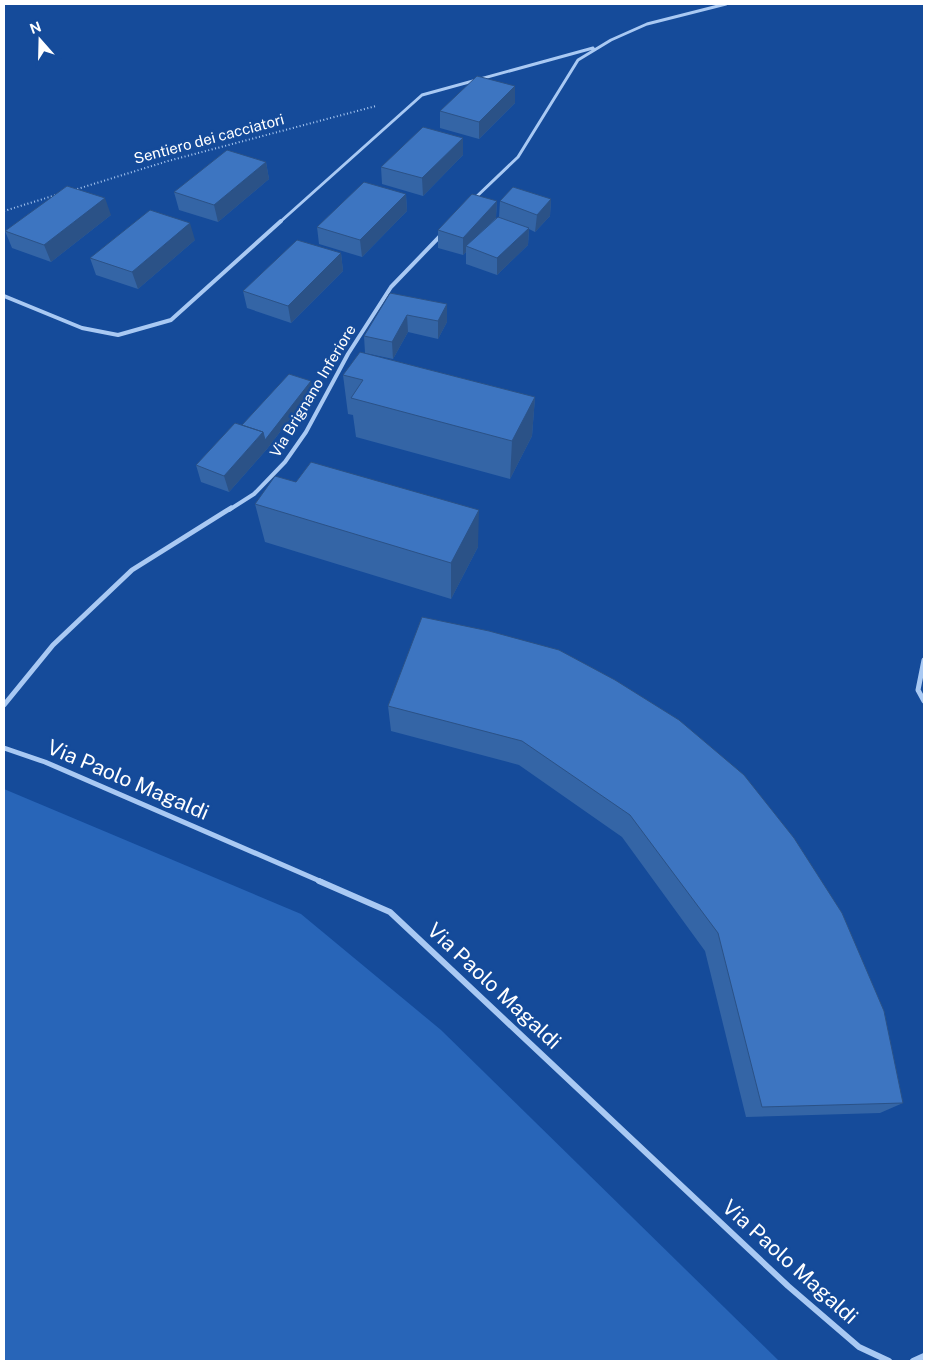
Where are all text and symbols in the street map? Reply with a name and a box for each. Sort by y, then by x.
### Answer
north arrow [15,15,65,65]
text: N [28,18,43,37]
street label: Sentiero dei cacciatori [132,110,286,167]
street label: Via Brignano Inferiore [266,321,359,460]
street label: Via Paolo Magaldi [43,734,213,825]
street label: Via Paolo Magaldi [422,917,566,1054]
street label: Via Paolo Magaldi [717,1194,863,1329]

